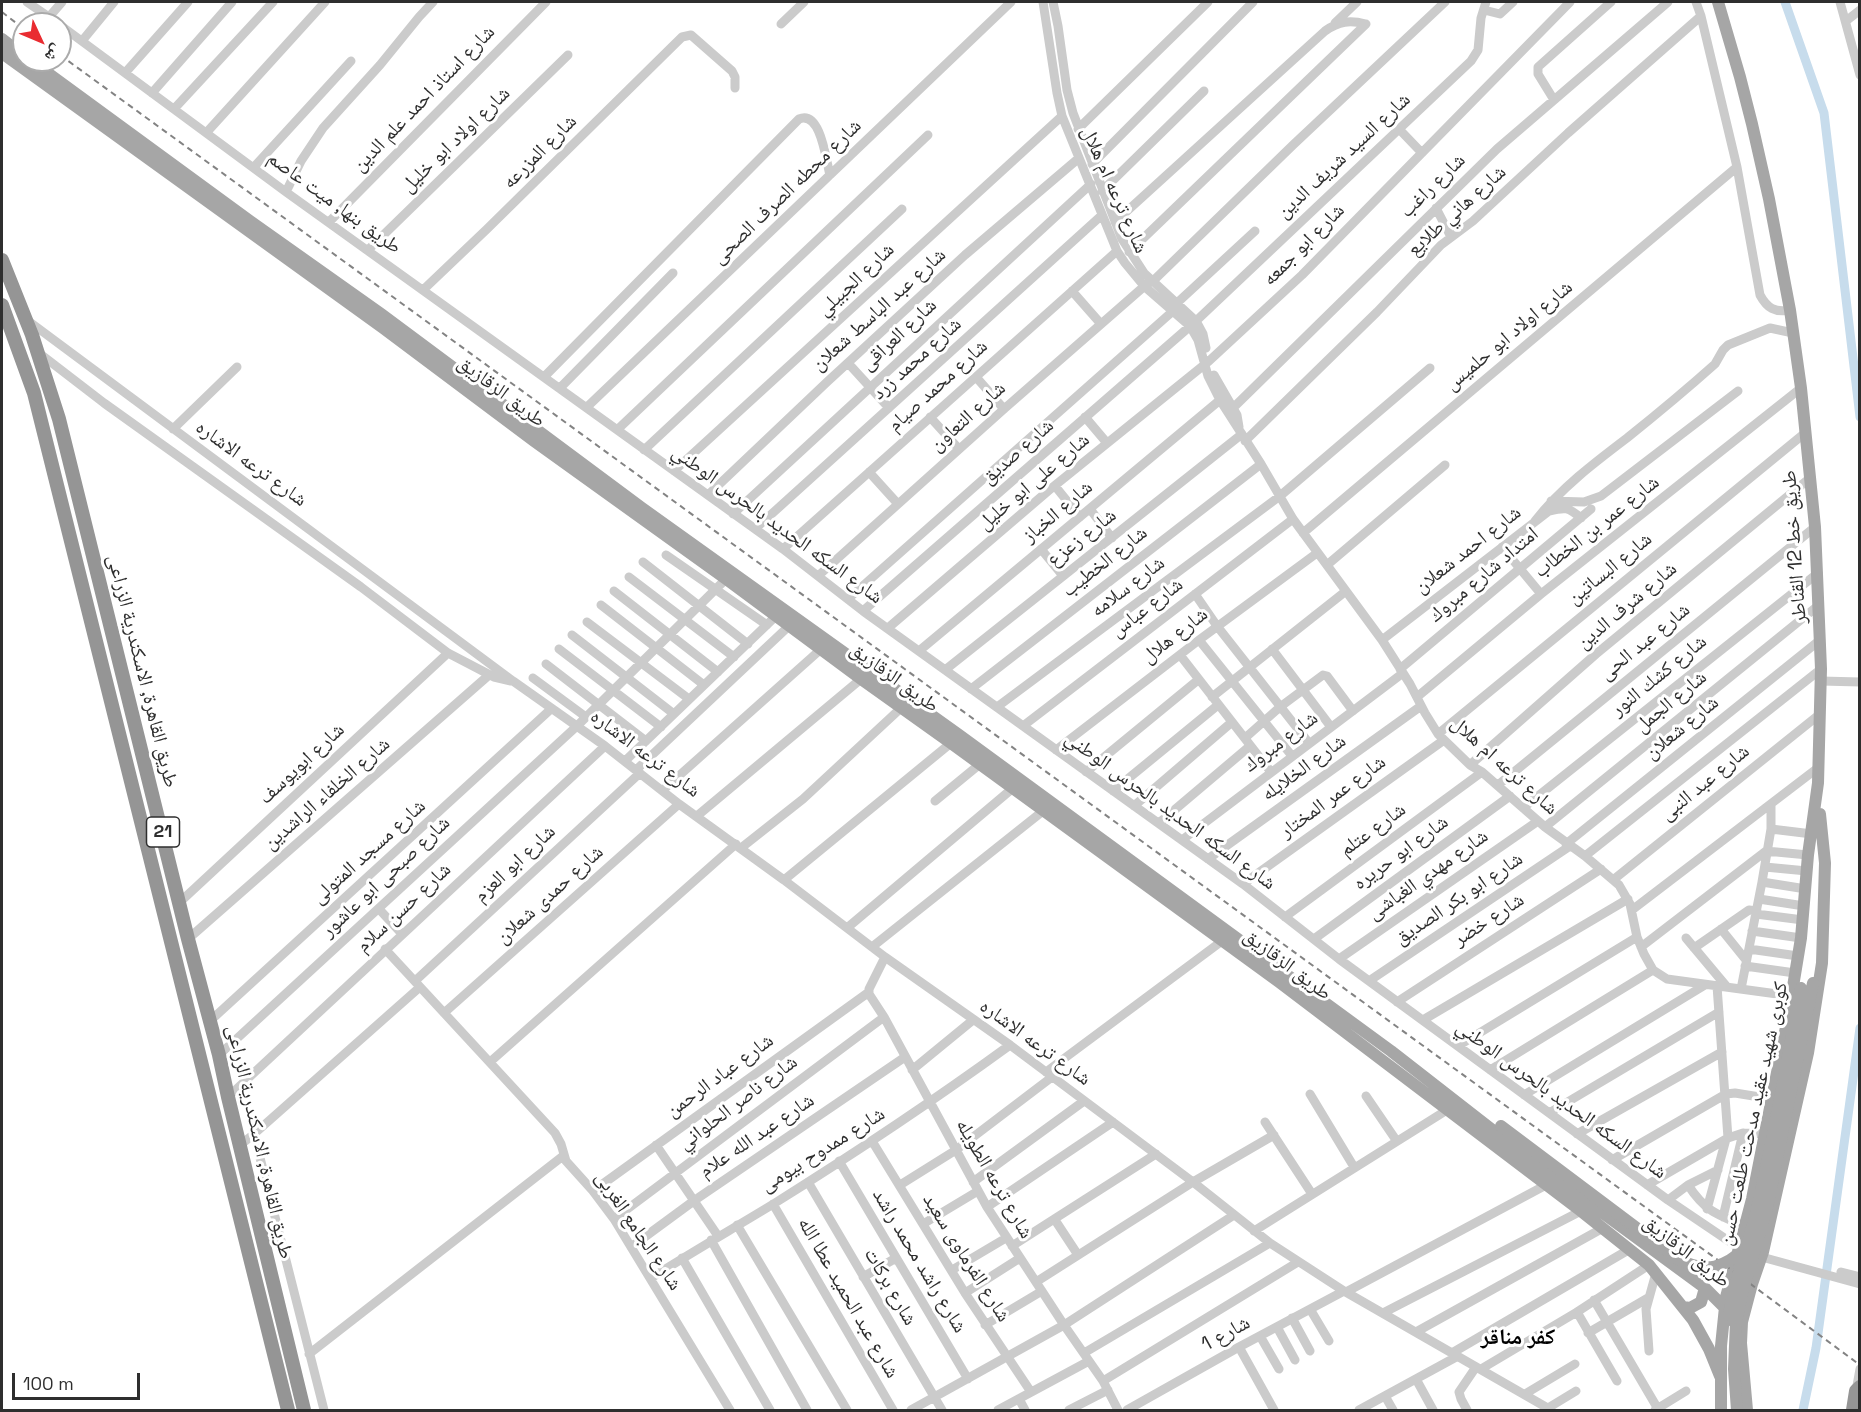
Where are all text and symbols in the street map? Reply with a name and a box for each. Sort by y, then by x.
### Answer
north arrow [12,12,72,72]
street label: شارع استاذ احمد علم الدين [348,21,500,177]
text: ش [40,40,67,67]
street label: شارع اولاد ابو خليل [396,82,516,198]
street label: شارع السيد شريف الدين [1272,88,1416,224]
street label: شارع المزرعه [498,110,582,194]
street label: شارع محطه الصرف الصحى [707,114,867,270]
street label: شارع ترعه ام هلال [1075,123,1153,257]
street label: طريق بنها, ميت عاصم [262,146,406,260]
street label: شارع راغب [1395,149,1471,223]
street label: شارع هاني طلايع [1403,160,1511,262]
street label: شارع ابو جمعه [1258,199,1350,291]
street label: شارع الجبيلي [812,238,900,322]
street label: شارع عبد الباسط شعلان [807,243,951,377]
street label: شارع اولاد ابو حلميس [1440,276,1578,396]
street label: شارع العراقى [856,294,942,376]
street label: شارع محمد زرد [867,313,967,405]
street label: شارع محمد صيام [883,335,993,437]
street label: طريق الزقازيق [452,351,550,433]
street label: شارع التعاون [925,377,1011,457]
street label: شارع صديق [977,414,1059,490]
street label: شارع ترعه الاشاره [191,416,311,512]
street label: شارع على ابو خليل [973,428,1095,536]
street label: شارع السكه الحديد بالحرس الوطني [667,440,887,610]
street label: طريق خط 12 القناطر [1778,469,1812,625]
street label: شارع عمر بن الخطاب [1530,471,1664,583]
street label: شارع الخباز [1018,476,1098,548]
street label: شارع احمد شعلان [1410,501,1526,599]
street label: شارع زعزع [1043,504,1121,572]
street label: شارع الخطيب [1058,521,1152,603]
street label: امتداد شارع مبروك [1424,522,1544,628]
street label: شارع البساتين [1563,528,1657,610]
street label: شارع سلامه [1086,551,1170,623]
street label: طريق القاهرة, الاسكندرية الزراعى [101,552,183,790]
street label: شارع شرف الدين [1572,557,1682,655]
street label: شارع عباس [1106,573,1188,643]
street label: شارع عبد الحى [1595,598,1695,686]
street label: شارع هلال [1137,603,1213,669]
street label: شارع كشك النور [1606,630,1712,722]
street label: طريق الزقازيق [845,638,943,718]
street label: شارع الجمل [1630,666,1712,738]
street label: شارع شعلان [1640,691,1724,765]
street label: شارع ترعه الاشاره [585,705,705,803]
street label: شارع مبروك [1239,706,1323,778]
street label: شارع ترعه ام هلال [1445,711,1563,821]
street label: شارع ابويوسف [254,718,350,810]
street label: شارع السكه الحديد بالحرس الوطني [1060,726,1280,896]
street label: شارع الخلايله [1257,729,1351,807]
street label: شارع الخلفاء الراشدين [259,732,395,856]
street label: شارع عبد النبى [1655,740,1755,826]
street label: شارع عمر المختار [1275,750,1391,844]
street label: شارع مسجد المتولى [307,794,431,910]
street label: شارع عتلم [1335,798,1411,862]
street label: شارع ابو حريره [1349,810,1453,896]
street label: شارع صبحى ابو عاشور [317,811,455,943]
road number: 21 [146,817,180,847]
street label: شارع ابو العزم [469,820,561,908]
street label: شارع مهدي الغباشى [1363,824,1493,926]
street label: شارع حمدى شعلان [491,840,609,950]
street label: شارع ابو بكر الصديق [1390,847,1528,951]
street label: شارع حسن سلام [352,858,456,958]
street label: شارع خضر [1449,888,1529,952]
street label: طريق الزقازيق [1238,924,1336,1006]
street label: كوبرى شهيد عقيد مدحت طلعت حسن [1714,980,1794,1248]
street label: شارع ترعه الاشاره [975,995,1095,1091]
street label: شارع السكه الحديد بالحرس الوطني [1451,1015,1671,1185]
street label: طريق القاهرة, الاسكندرية الزراعى [220,1023,298,1261]
street label: شارع عباد الرحمن [661,1029,779,1123]
street label: شارع ناصر الحلواني [674,1050,802,1156]
street label: شارع عبد الله علام [695,1089,819,1183]
street label: شارع ممدوح بيومى [756,1102,890,1198]
street label: شارع ترعه الطويله [950,1115,1038,1243]
street label: شارع الجامع الغربى [589,1167,687,1295]
street label: شارع راشد محمد راشد [867,1185,971,1337]
street label: شارع الفرماوى سعيد [917,1189,1015,1327]
street label: طريق الزقازيق [1638,1211,1734,1293]
street label: شارع عبد الحميد عطا الله [792,1213,904,1383]
street label: شارع بركات [858,1244,922,1330]
street label: شارع 1 [1198,1311,1254,1357]
district label: كفر مناقر [1481,1325,1555,1351]
scale bar [15,1361,142,1399]
text: 100 m [23,1372,74,1395]

